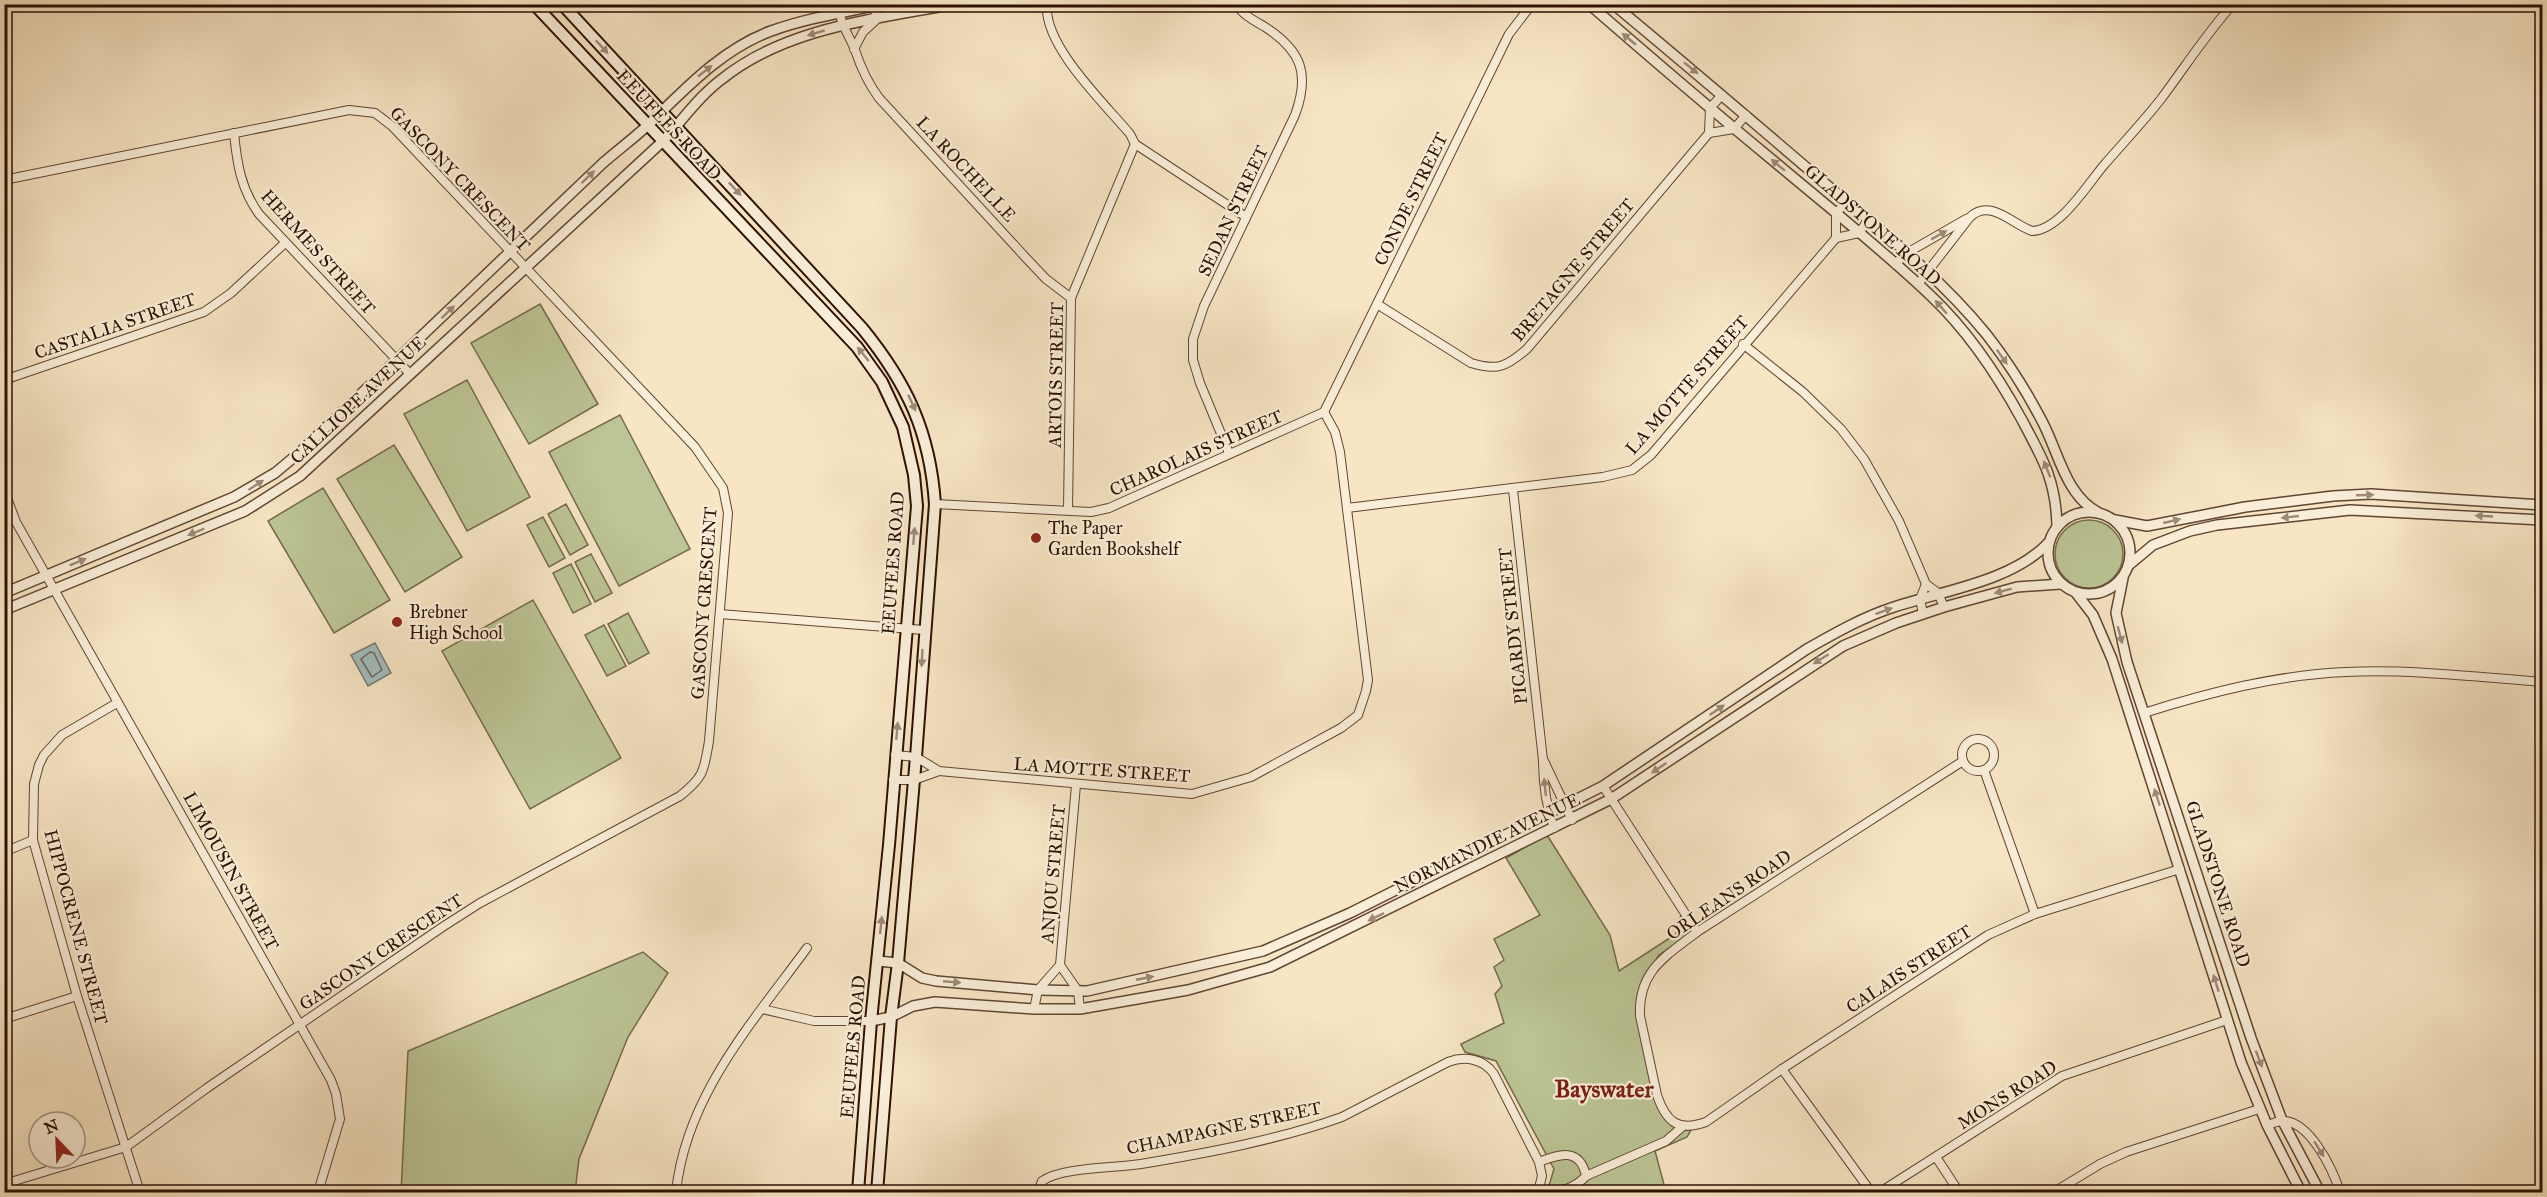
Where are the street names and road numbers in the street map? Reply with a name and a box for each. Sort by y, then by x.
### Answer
street label: EEUFEES ROAD [612,65,726,185]
street label: GASCONY CRESCENT [385,102,535,256]
street label: LA ROCHELLE [912,112,1021,226]
street label: CONDE STREET [1369,129,1453,269]
street label: SEDAN STREET [1193,142,1273,280]
street label: GLADSTONE ROAD [1800,160,1946,290]
street label: HERMES STREET [256,185,380,319]
street label: BRETAGNE STREET [1507,194,1639,346]
street label: CASTALIA STREET [31,288,199,364]
street label: ARTOIS STREET [1044,302,1068,449]
street label: LA MOTTE STREET [1621,311,1753,459]
street label: CALLIOPE AVENUE [286,331,431,469]
street label: CHAROLAIS STREET [1106,405,1286,501]
street label: EEUFEES ROAD [877,491,909,635]
street label: GASCONY CRESCENT [686,506,722,700]
street label: PICARDY STREET [1494,547,1532,705]
street label: LA MOTTE STREET [1013,753,1191,787]
street label: LIMOUSIN STREET [178,788,284,954]
street label: NORMANDIE AVENUE [1390,788,1584,898]
street label: GLADSTONE ROAD [2181,798,2255,970]
street label: ANJOU STREET [1036,804,1071,946]
street label: HIPPOCRENE STREET [39,827,113,1027]
street label: ORLEANS ROAD [1662,845,1796,945]
street label: GASCONY CRESCENT [295,889,467,1015]
street label: CALAIS STREET [1842,920,1976,1018]
street label: EEUFEES ROAD [836,974,870,1120]
street label: MONS ROAD [1953,1056,2061,1134]
street label: CHAMPAGNE STREET [1125,1097,1323,1159]

